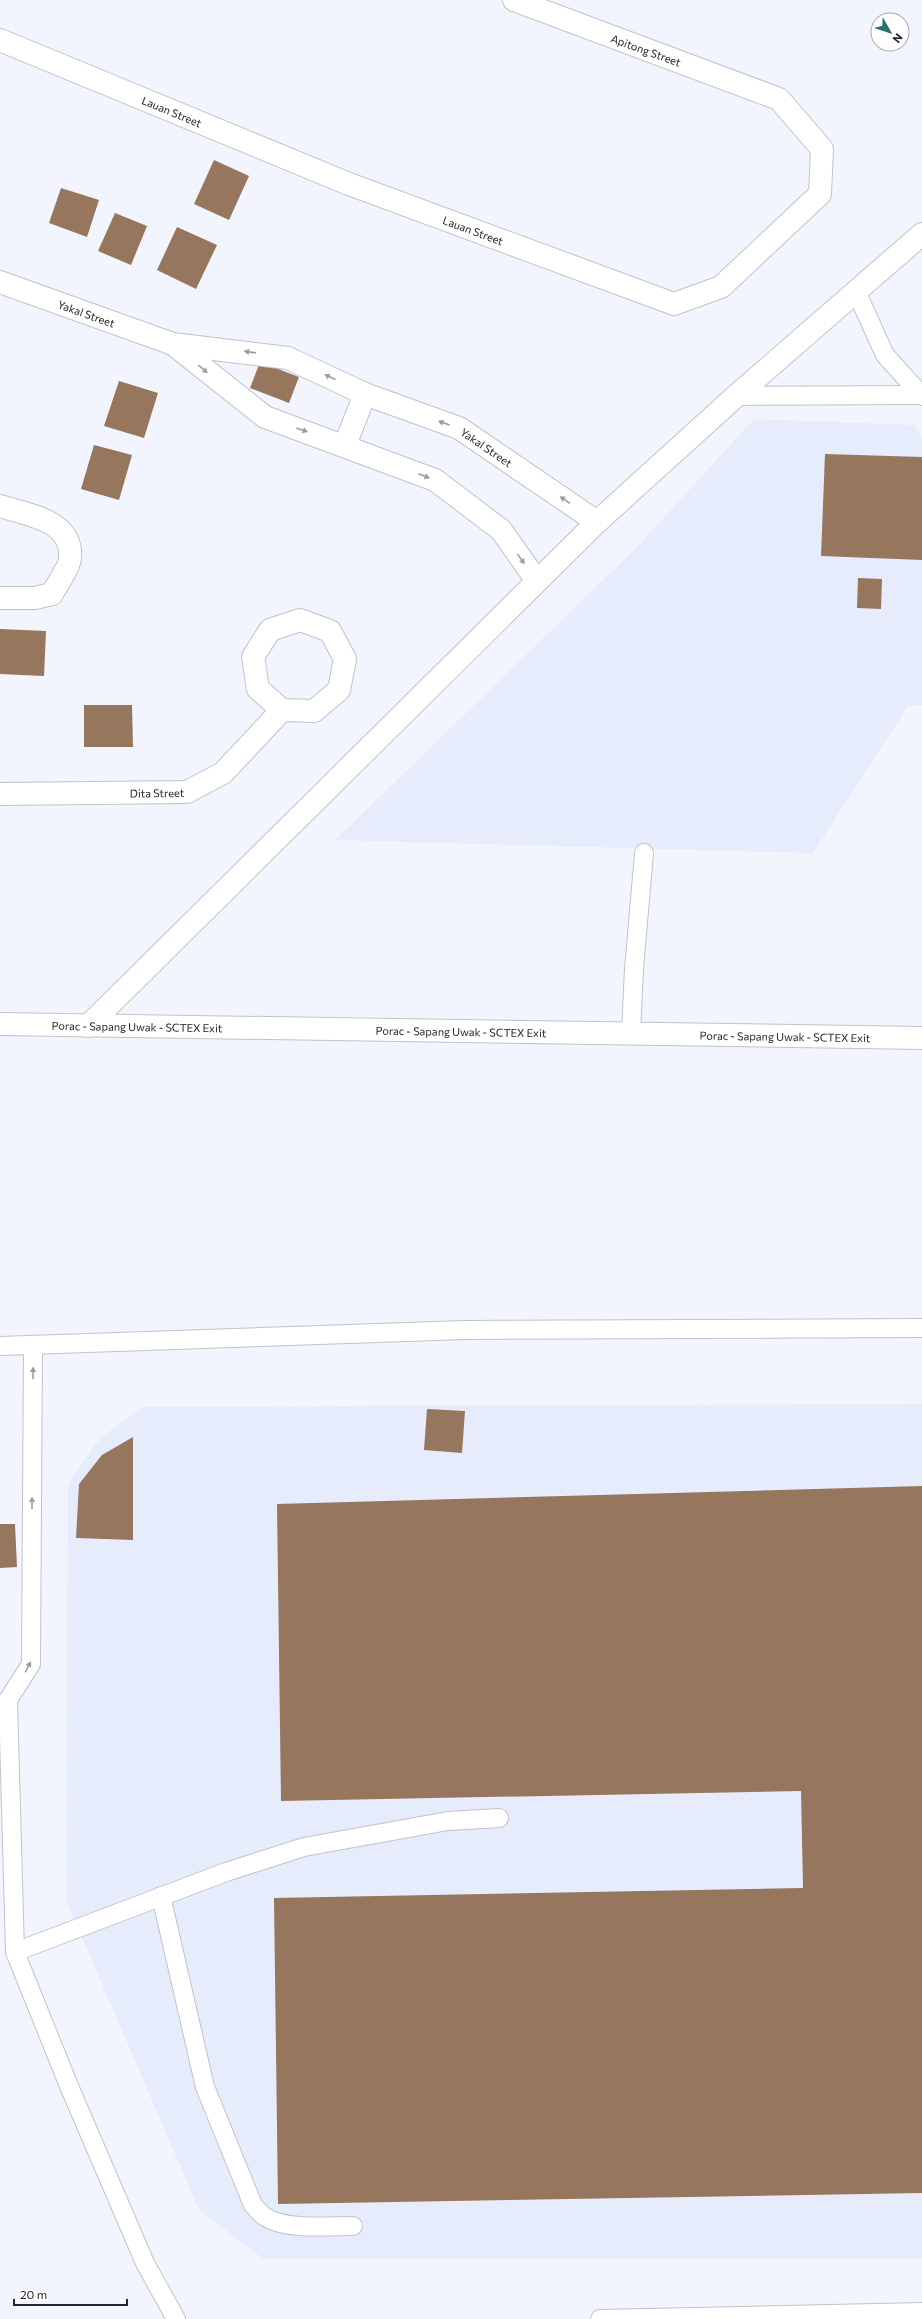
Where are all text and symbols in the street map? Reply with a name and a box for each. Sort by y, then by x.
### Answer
north arrow [870,12,910,52]
street label: Apitong Street [609,31,683,69]
text: N [891,31,906,46]
street label: Lauan Street [140,93,204,129]
street label: Lauan Street [441,213,506,247]
street label: Yakal Street [56,297,117,329]
one-way arrow [244,349,256,355]
one-way arrow [198,364,209,373]
one-way arrow [324,374,335,380]
one-way arrow [438,419,450,425]
street label: Yakal Street [458,425,515,469]
one-way arrow [296,427,308,433]
one-way arrow [418,473,430,479]
one-way arrow [560,496,570,504]
one-way arrow [517,554,525,564]
street label: Dita Street [130,786,185,799]
street label: Porac - Sapang Uwak - SCTEX Exit [51,1018,223,1034]
street label: Porac - Sapang Uwak - SCTEX Exit [375,1023,547,1039]
street label: Porac - Sapang Uwak - SCTEX Exit [699,1028,871,1044]
one-way arrow [30,1366,36,1379]
one-way arrow [29,1496,35,1509]
one-way arrow [25,1661,31,1673]
scale bar [14,2281,127,2307]
text: 20 m [20,2287,47,2301]

